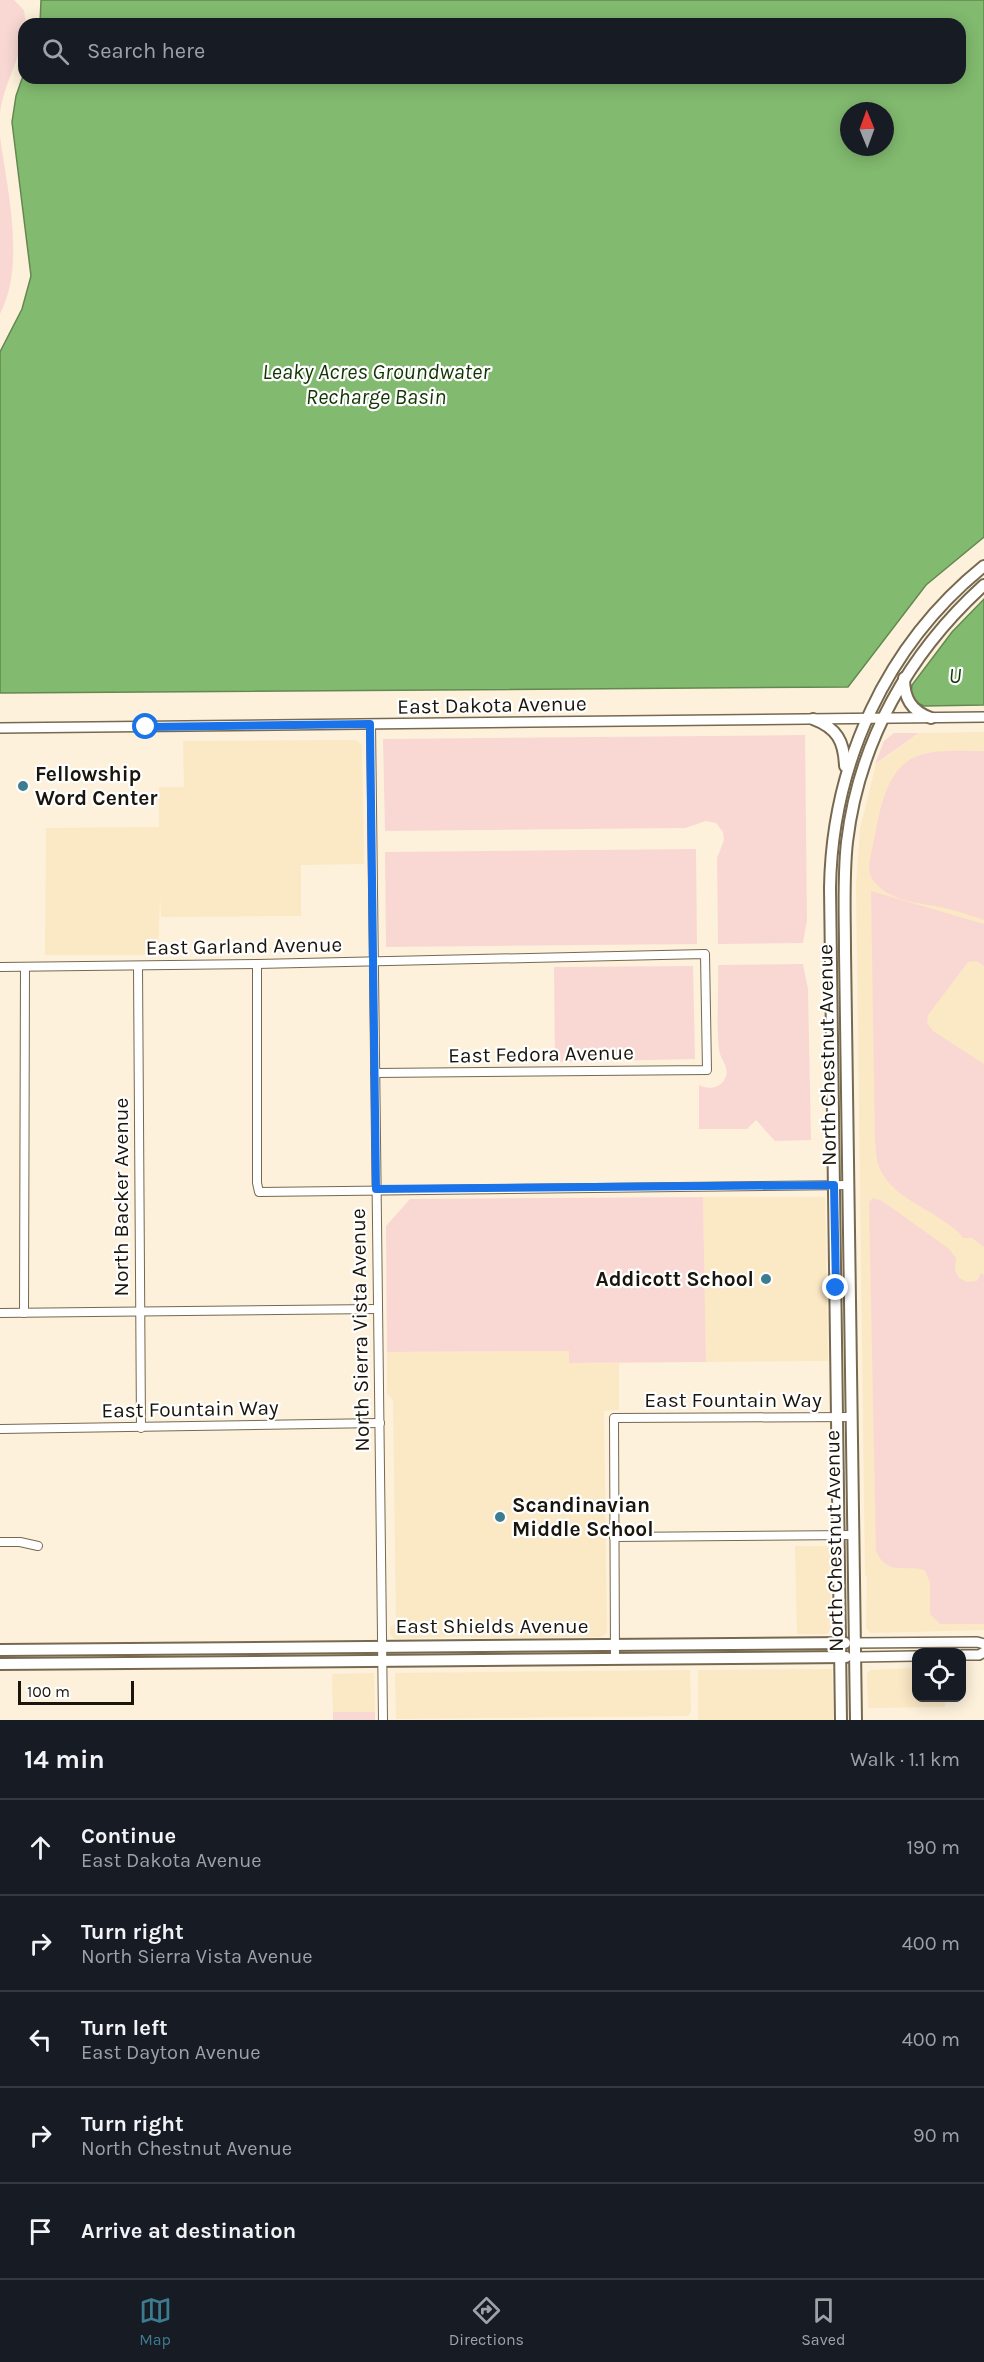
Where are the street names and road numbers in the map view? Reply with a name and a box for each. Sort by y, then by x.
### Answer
street label: East Dakota Avenue [397,691,587,719]
street label: East Garland Avenue [145,932,343,960]
street label: North Chestnut Avenue [813,944,841,1166]
street label: East Fedora Avenue [448,1040,634,1068]
street label: North Backer Avenue [109,1098,133,1296]
street label: North Sierra Vista Avenue [346,1208,374,1452]
street label: East Fountain Way [644,1388,822,1412]
street label: East Fountain Way [101,1395,279,1423]
street label: North Chestnut Avenue [820,1430,848,1652]
street label: East Shields Avenue [395,1614,589,1638]

